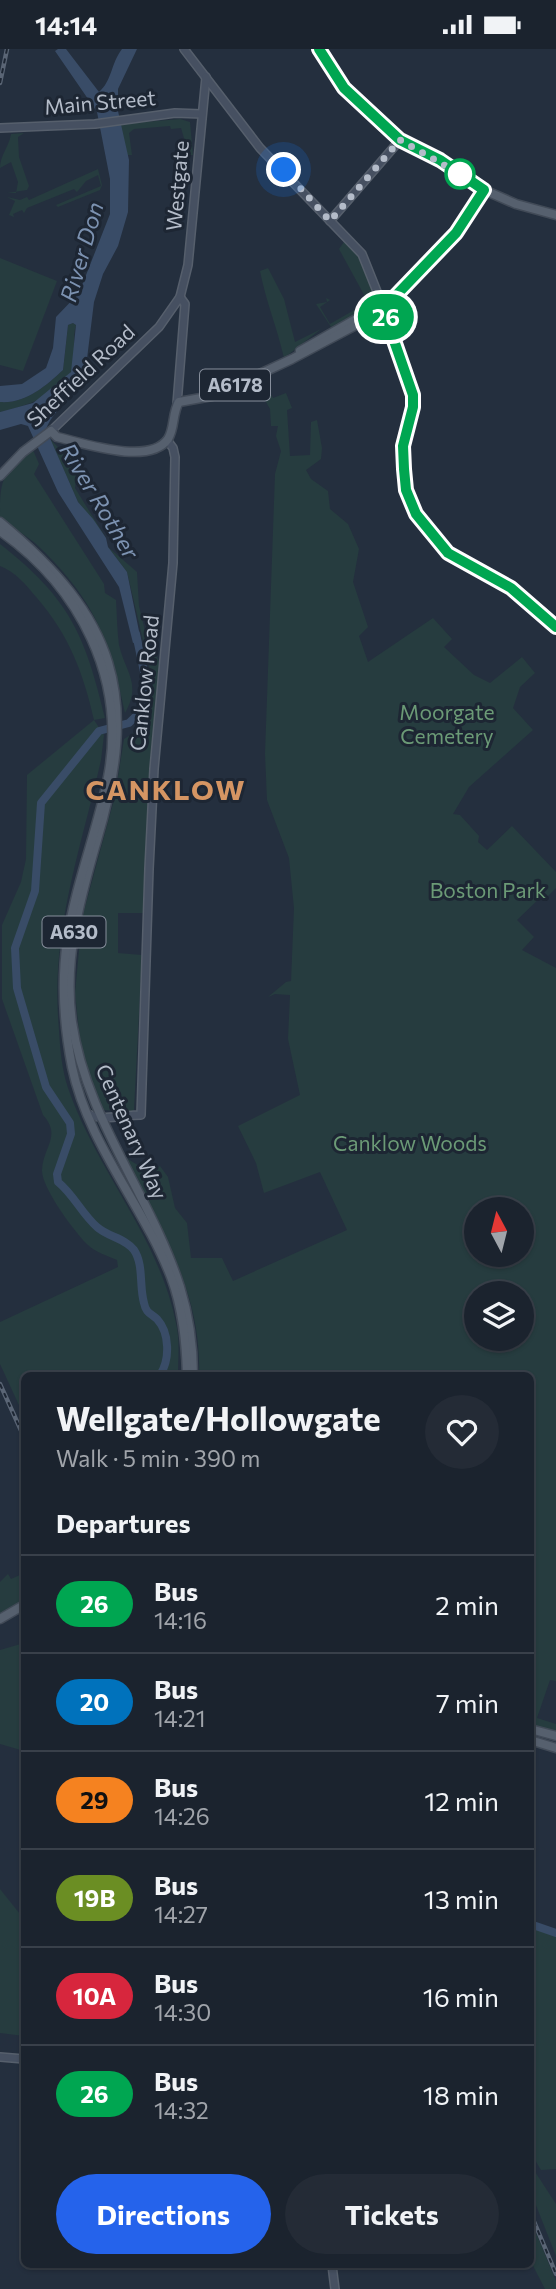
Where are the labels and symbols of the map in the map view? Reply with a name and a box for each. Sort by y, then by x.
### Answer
street label: Main Street [43,84,157,119]
street label: Westgate [160,140,193,232]
your location [266,152,301,187]
unlabelled marker [445,159,475,189]
water label: River Don [53,199,109,305]
line badge: 26 [354,294,418,340]
street label: Sheffield Road [21,319,139,431]
road number: A6178 [200,369,270,401]
water label: River Rother [54,437,146,564]
street label: Canklow Road [124,614,163,752]
park label: Moorgate Cemetery [399,699,495,748]
district label: CANKLOW [85,772,247,806]
park label: Boston Park [430,877,546,902]
road number: A630 [42,917,106,947]
street label: Centenary Way [91,1060,173,1203]
park label: Canklow Woods [333,1130,487,1155]
north arrow [464,1197,534,1267]

